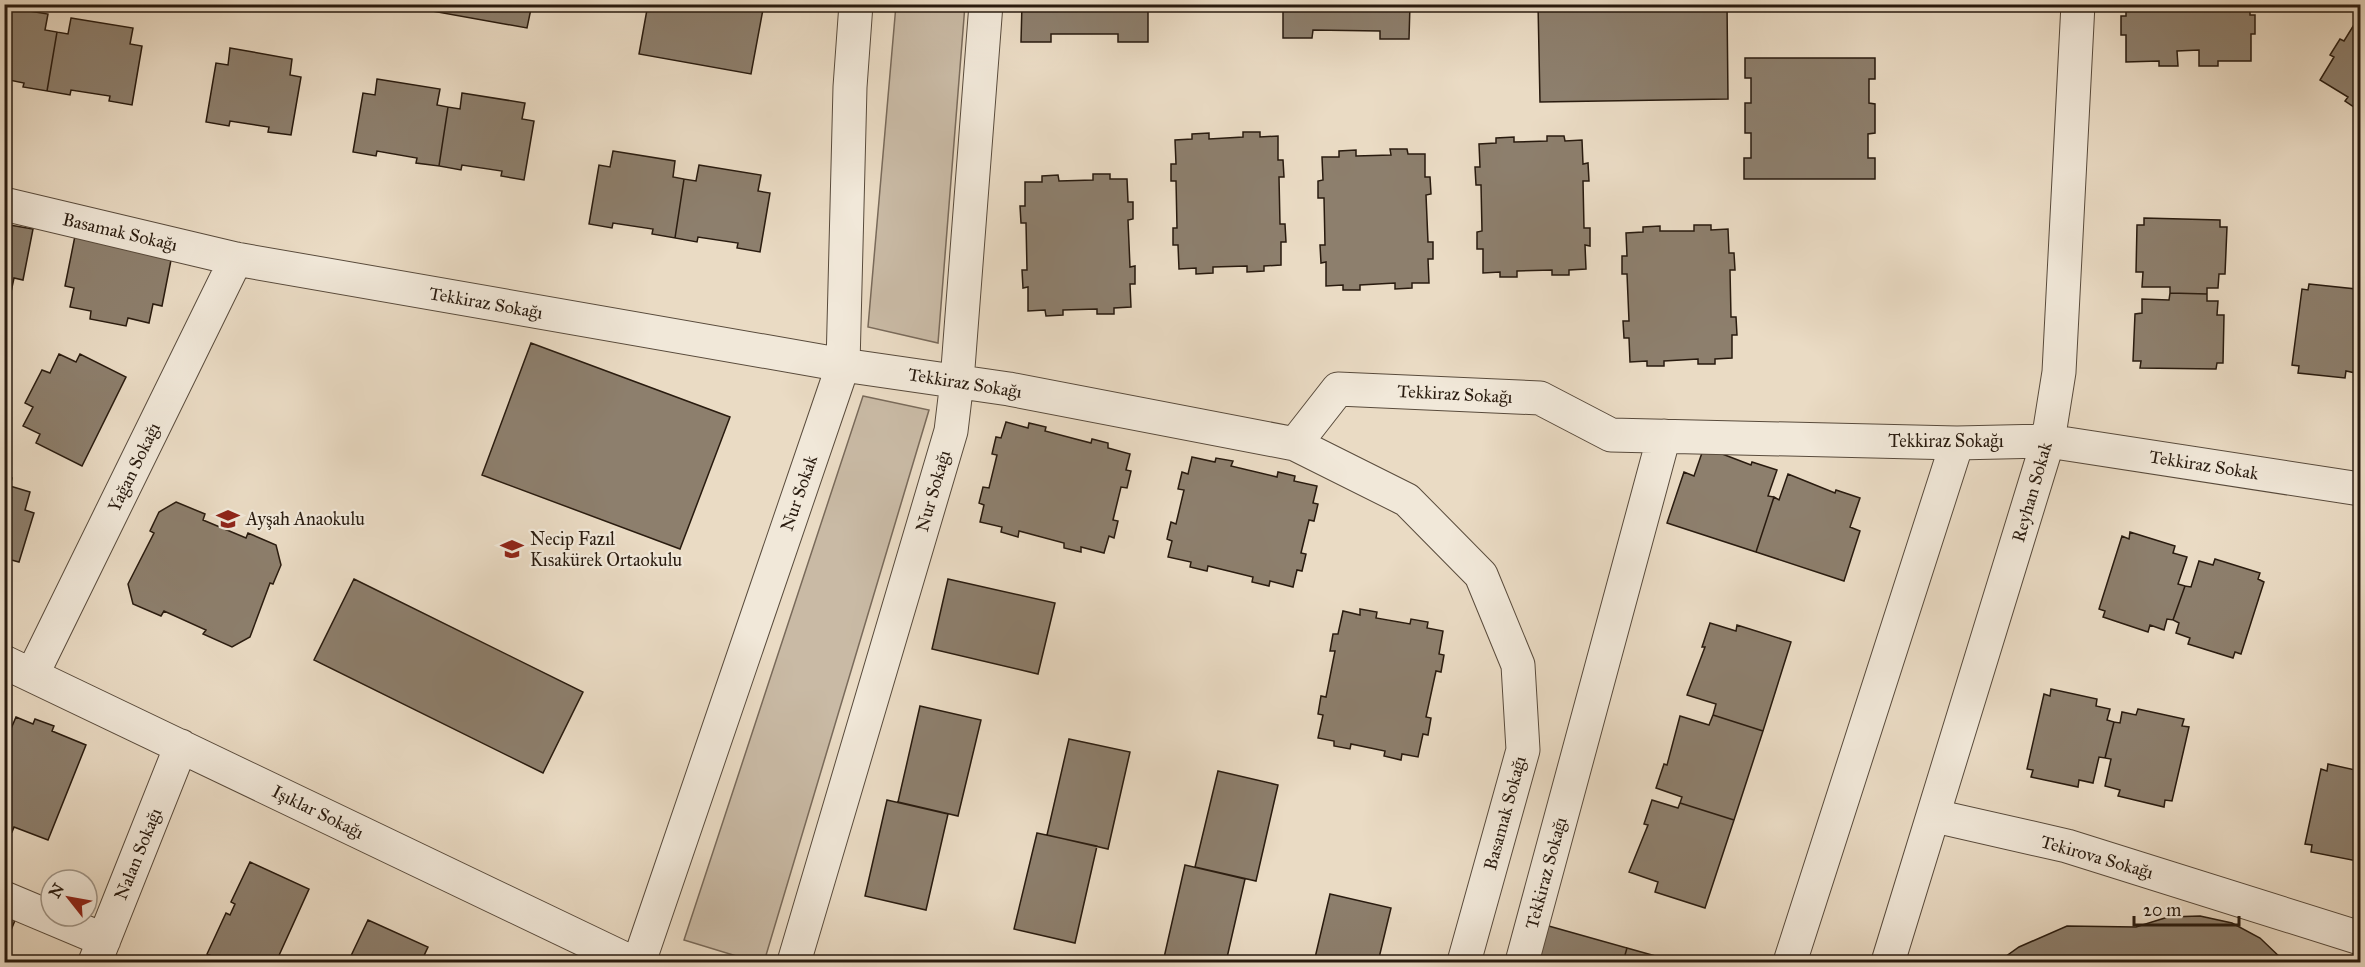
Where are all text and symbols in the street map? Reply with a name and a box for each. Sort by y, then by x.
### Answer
street label: Basamak Sokağı [60,208,180,257]
street label: Tekkiraz Sokağı [427,282,545,325]
street label: Tekkiraz Sokağı [906,363,1024,404]
street label: Tekkiraz Sokağı [1397,380,1513,409]
street label: Yağan Sokağı [103,419,166,516]
street label: Tekkiraz Sokağı [1888,430,2004,453]
street label: Reyhan Sokak [2007,439,2057,545]
street label: Tekkiraz Sokak [2148,446,2261,485]
street label: Nur Sokağı [911,448,956,535]
street label: Nur Sokak [776,451,822,534]
school or university icon: Ayşah Anaokulu [215,506,241,532]
place label: Ayşah Anaokulu [245,508,365,530]
place label: Necip Fazıl Kısakürek Ortaokulu [530,528,682,571]
school or university icon: Necip Fazıl Kısakürek Ortaokulu [499,536,525,562]
street label: Basamak Sokağı [1479,753,1532,873]
street label: Işıklar Sokağı [268,780,368,845]
street label: Nalan Sokağı [110,805,167,904]
street label: Tekkiraz Sokağı [1520,814,1573,932]
street label: Tekirova Sokağı [2038,830,2156,885]
north arrow [39,868,99,928]
text: N [45,879,68,901]
scale bar [2134,889,2239,927]
text: 20 m [2143,899,2181,921]

